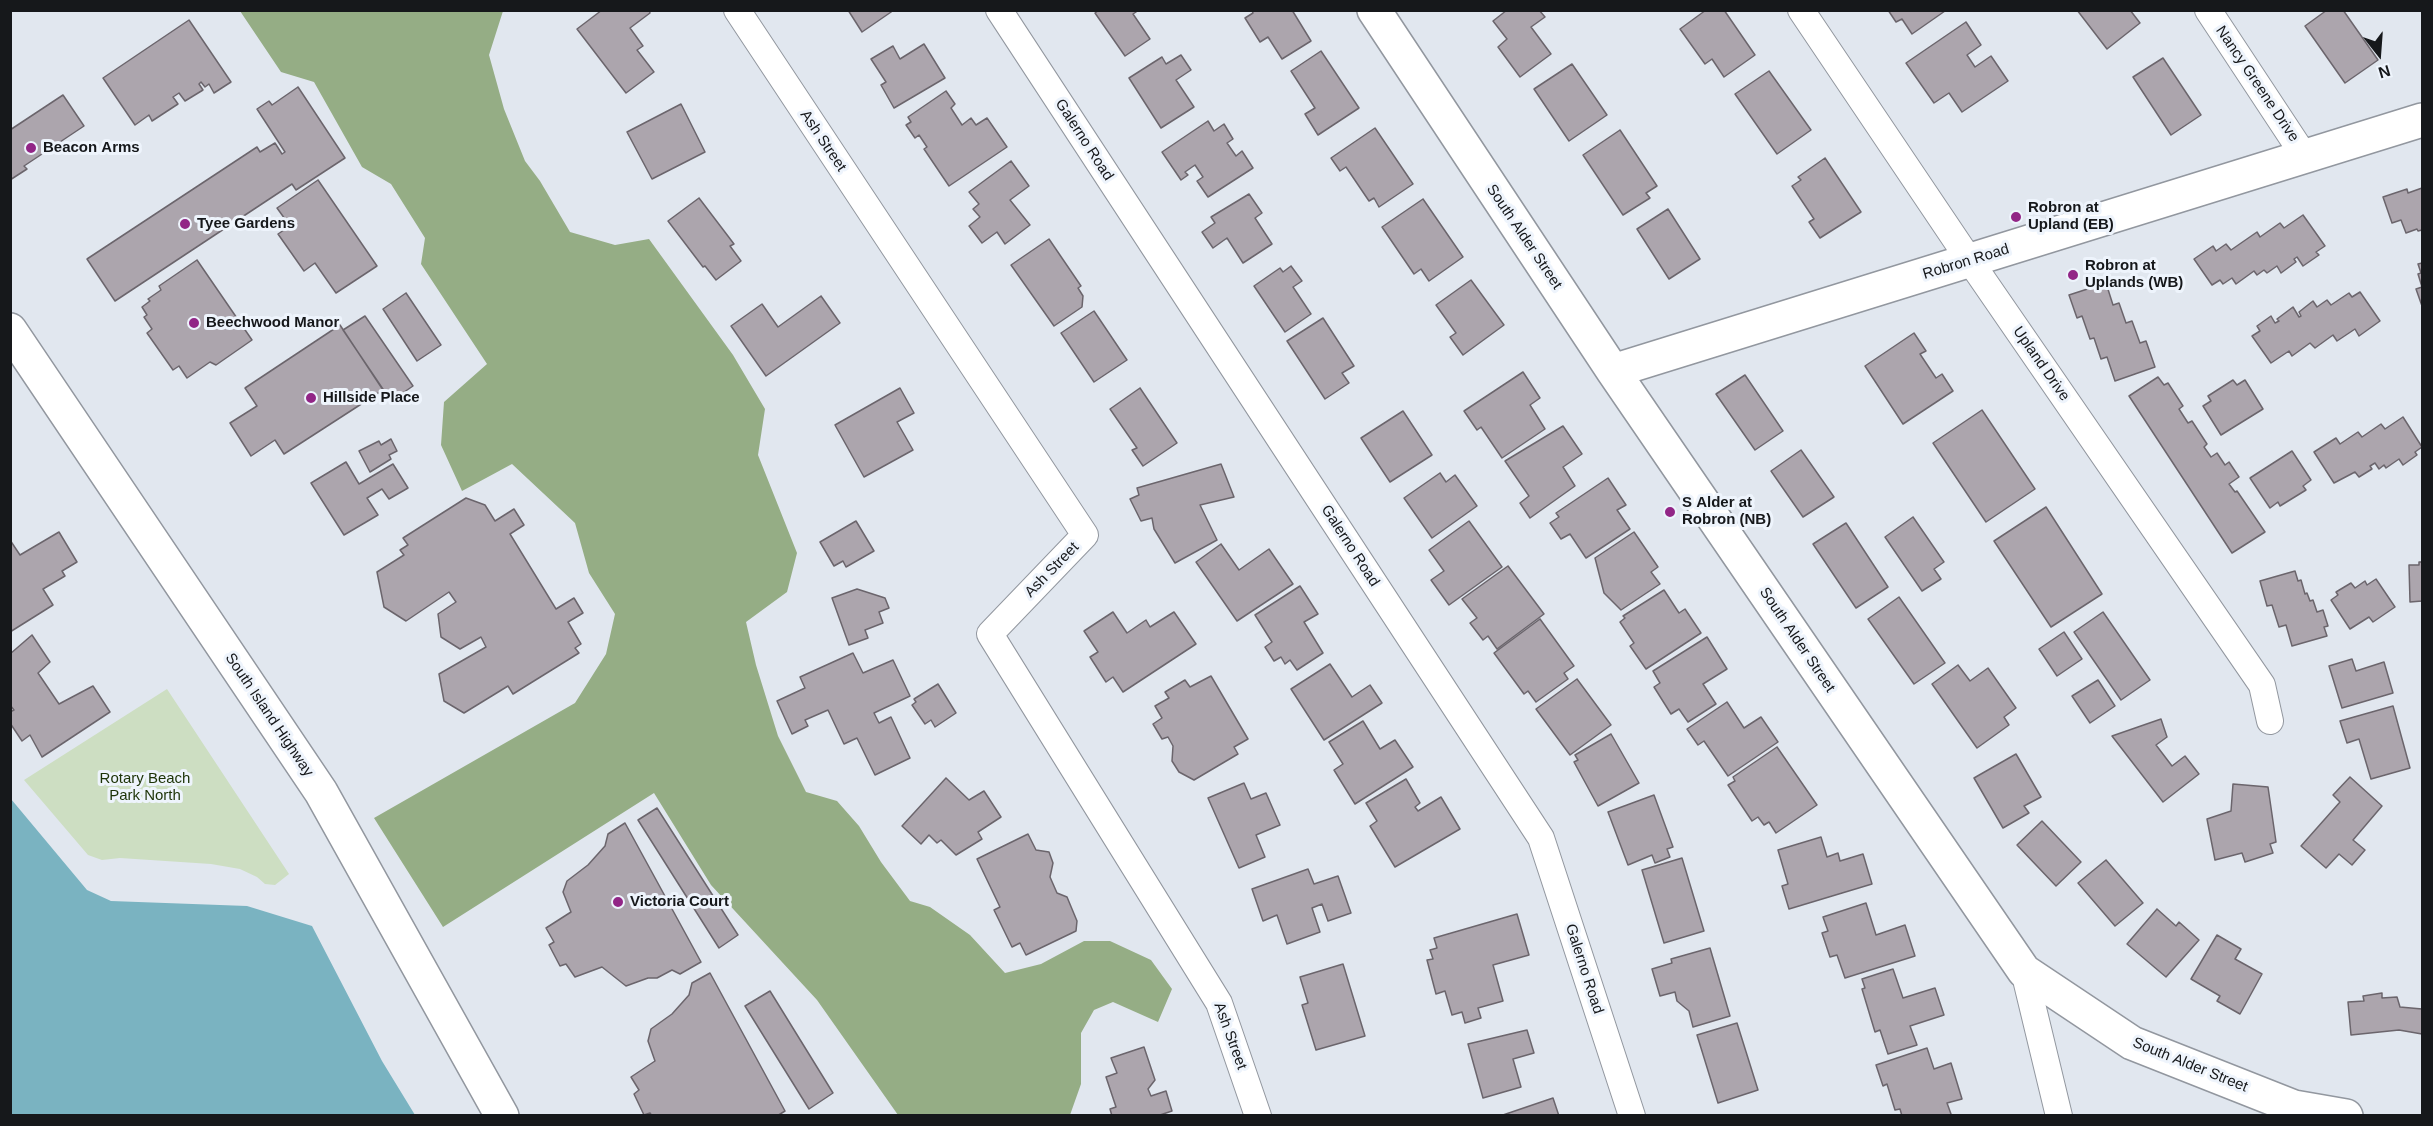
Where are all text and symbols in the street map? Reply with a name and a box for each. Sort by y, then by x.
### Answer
street label: Nancy Greene Drive [2212,23,2302,145]
north arrow [2349,24,2409,84]
text: N [2376,62,2392,82]
street label: Galerno Road [1051,96,1117,184]
street label: Ash Street [796,107,850,175]
place label: Beacon Arms [43,139,140,157]
marker: Beacon Arms [24,141,38,155]
street label: South Alder Street [1482,181,1566,293]
place label: Robron at Upland (EB) [2028,199,2114,234]
marker: Robron at Upland (EB) [2009,210,2023,224]
place label: Tyee Gardens [197,215,295,233]
marker: Tyee Gardens [178,217,192,231]
street label: Robron Road [1921,240,2011,284]
place label: Robron at Uplands (WB) [2085,257,2183,292]
marker: Robron at Uplands (WB) [2066,268,2080,282]
place label: Beechwood Manor [206,314,339,332]
marker: Beechwood Manor [187,316,201,330]
street label: Upland Drive [2009,323,2073,405]
place label: Hillside Place [323,389,420,407]
marker: Hillside Place [304,391,318,405]
place label: S Alder at Robron (NB) [1682,494,1771,529]
street label: Galerno Road [1317,502,1383,590]
marker: S Alder at Robron (NB) [1663,505,1677,519]
street label: Ash Street [1021,539,1083,601]
street label: South Alder Street [1755,584,1839,696]
street label: South Island Highway [221,650,317,780]
park label: Rotary Beach Park North [100,770,190,805]
place label: Victoria Court [630,893,729,911]
marker: Victoria Court [611,895,625,909]
street label: Galerno Road [1561,922,1607,1016]
street label: Ash Street [1210,1000,1250,1072]
street label: South Alder Street [2130,1034,2250,1096]

